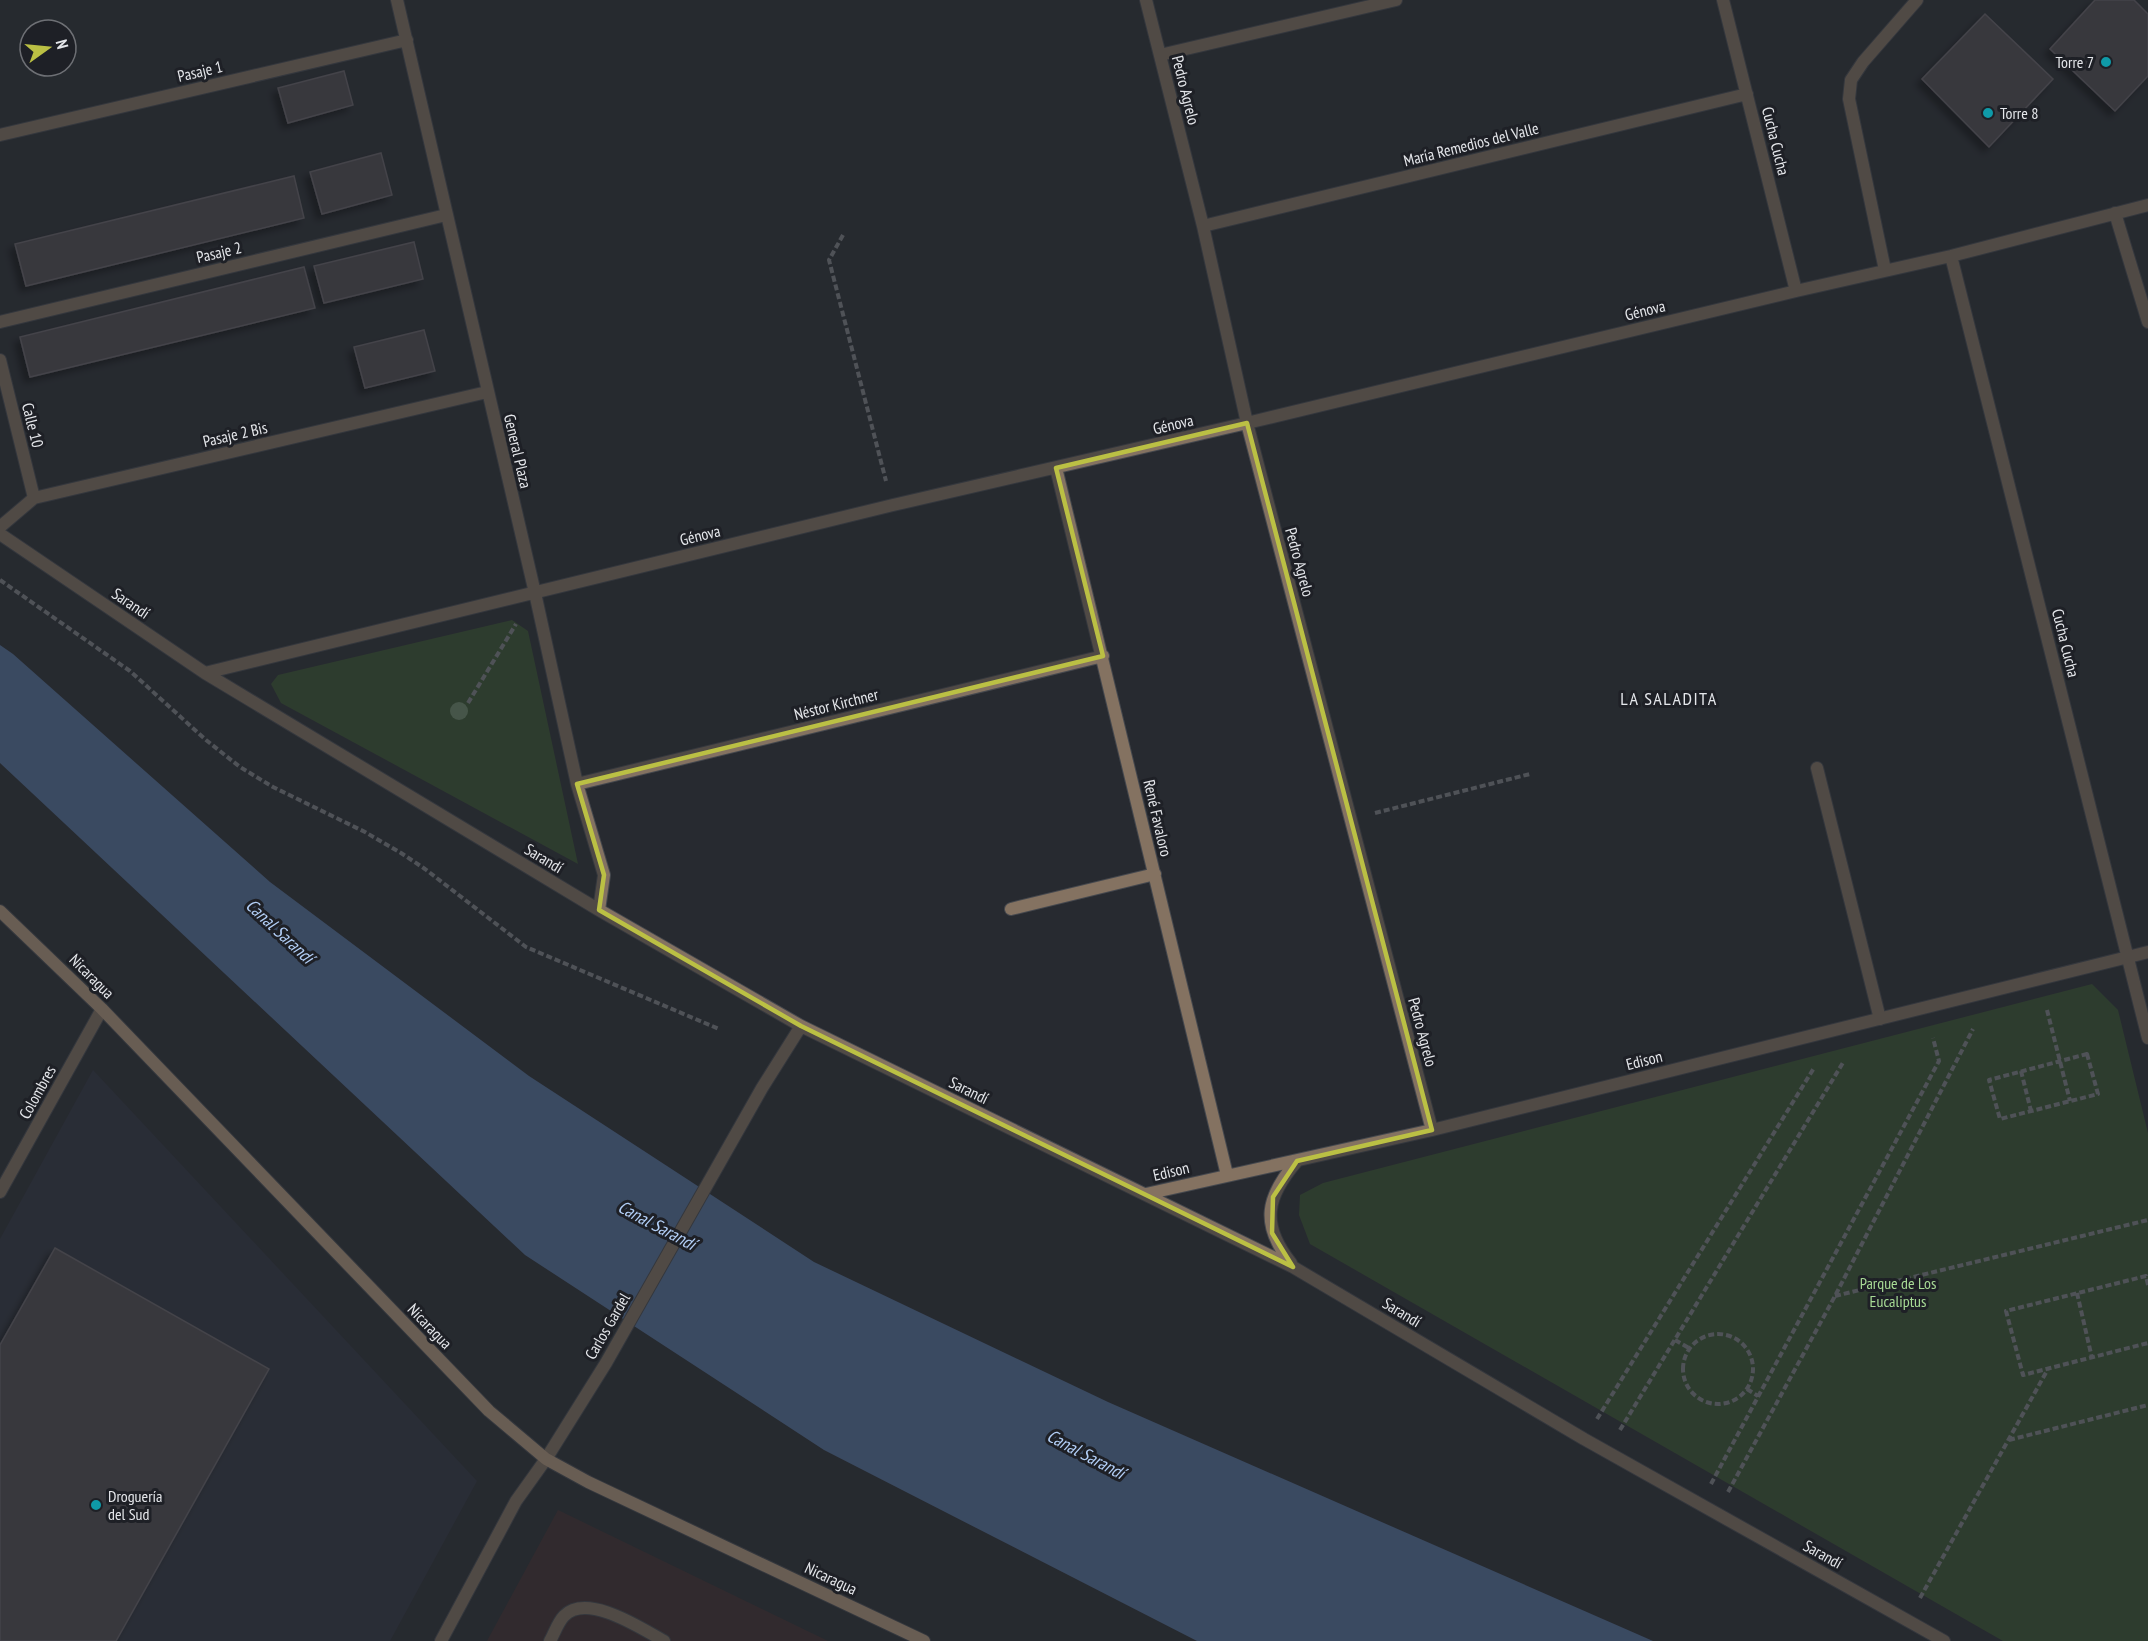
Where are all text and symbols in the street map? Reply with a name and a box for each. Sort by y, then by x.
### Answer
north arrow [18,18,78,78]
text: N [52,37,73,51]
place label: Torre 7 [2056,52,2094,72]
street label: Pedro Agrelo [1168,53,1204,127]
marker: Torre 7 [2099,55,2113,69]
street label: Pasaje 1 [176,56,224,86]
place label: Torre 8 [2000,103,2038,123]
street label: Cucha Cucha [1758,105,1794,177]
marker: Torre 8 [1981,106,1995,120]
street label: María Remedios del Valle [1401,118,1541,170]
street label: Pasaje 2 [195,237,243,267]
street label: Génova [1623,295,1667,325]
street label: Calle 10 [18,401,48,449]
street label: Génova [1151,410,1195,438]
street label: General Plaza [500,412,536,490]
street label: Pasaje 2 Bis [201,417,269,451]
street label: Génova [678,520,722,550]
street label: Pedro Agrelo [1281,525,1319,599]
street label: Sarandí [108,583,154,623]
street label: Cucha Cucha [2048,607,2084,679]
street label: Néstor Kirchner [792,684,881,724]
district label: LA SALADITA [1620,687,1718,710]
street label: René Favaloro [1139,778,1177,858]
street label: Sarandí [521,839,567,878]
water label: Canal Sarandí [241,894,321,970]
street label: Nicaragua [65,949,119,1003]
street label: Pedro Agrelo [1404,995,1442,1069]
street label: Edison [1624,1046,1664,1074]
street label: Colombres [14,1062,60,1122]
street label: Sarandí [946,1072,992,1108]
street label: Edison [1151,1157,1191,1185]
water label: Canal Sarandí [614,1195,703,1257]
park label: Parque de Los Eucaliptus [1860,1273,1936,1311]
street label: Carlos Gardel [580,1289,634,1363]
street label: Sarandí [1379,1293,1425,1332]
street label: Nicaragua [404,1299,456,1353]
water label: Canal Sarandí [1043,1424,1132,1486]
place label: Droguería del Sud [108,1486,162,1524]
marker: Droguería del Sud [89,1498,103,1512]
street label: Sarandí [1800,1535,1846,1573]
street label: Nicaragua [802,1557,860,1599]

